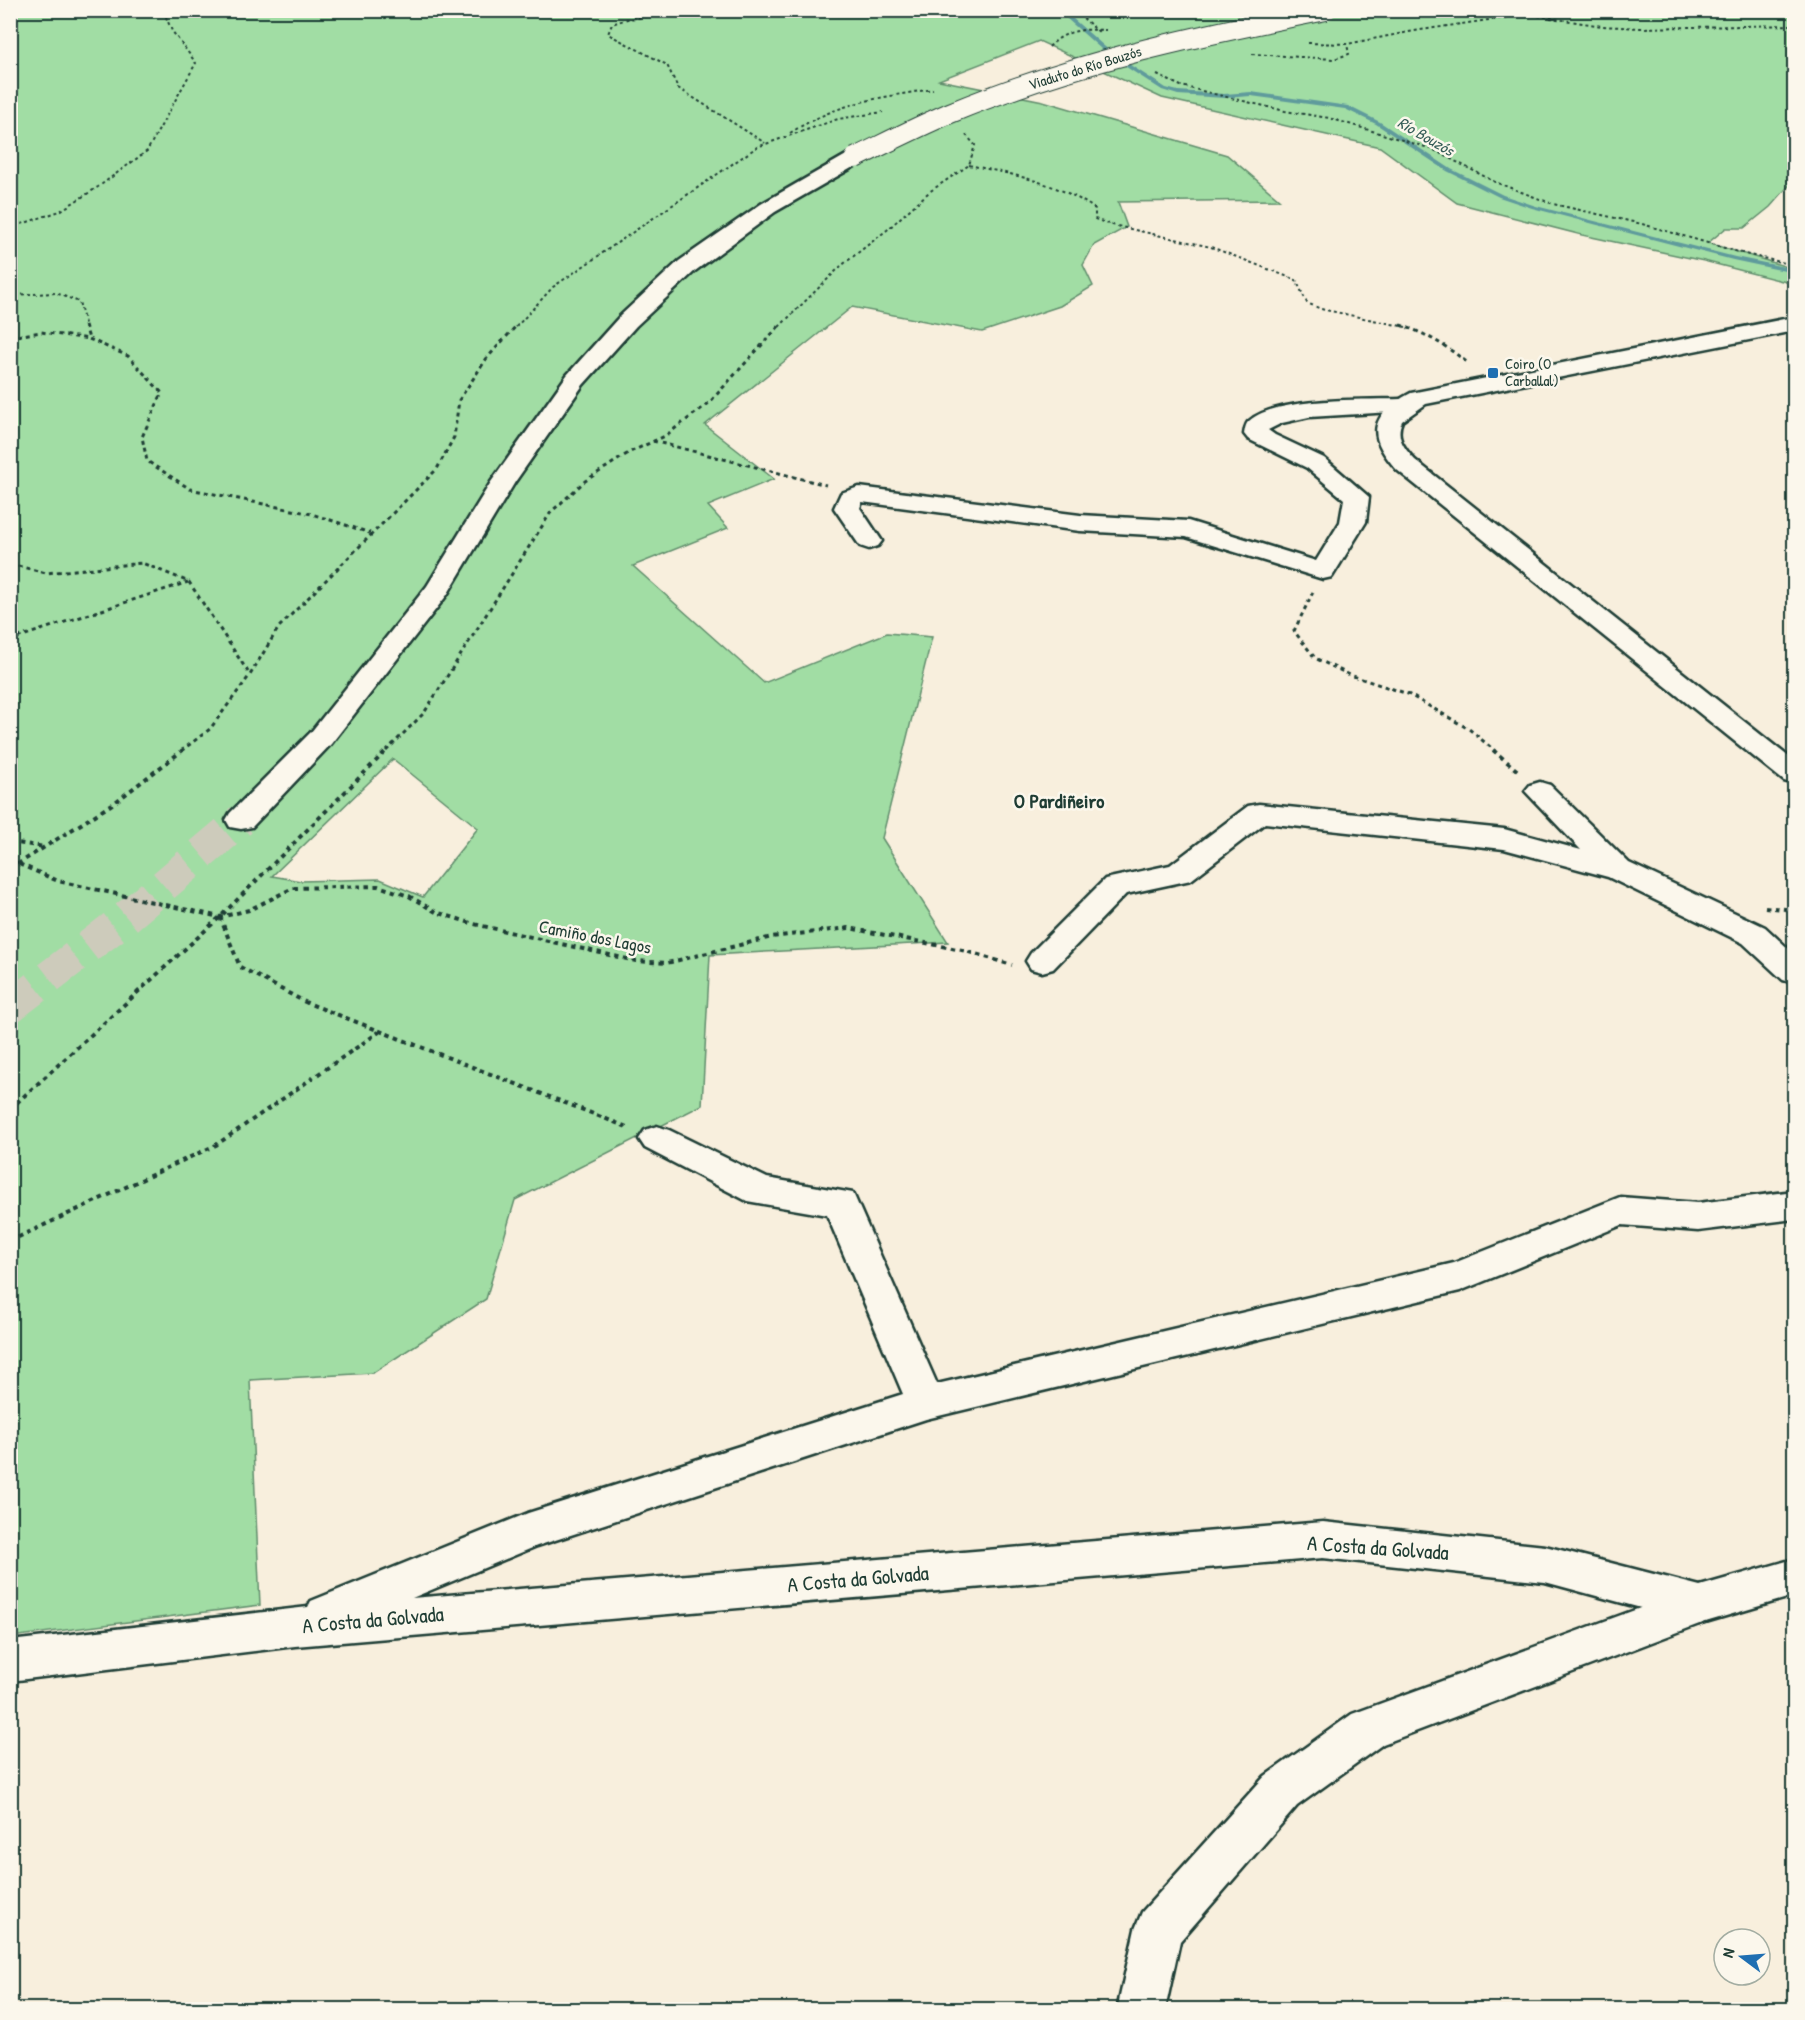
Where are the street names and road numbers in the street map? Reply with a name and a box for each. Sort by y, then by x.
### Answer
street label: Viaduto do Río Bouzós [1026,40,1144,95]
street label: Camiño dos Lagos [537,913,654,960]
street label: A Costa da Golvada [1306,1528,1450,1567]
street label: A Costa da Golvada [786,1558,930,1599]
street label: A Costa da Golvada [301,1599,445,1640]

